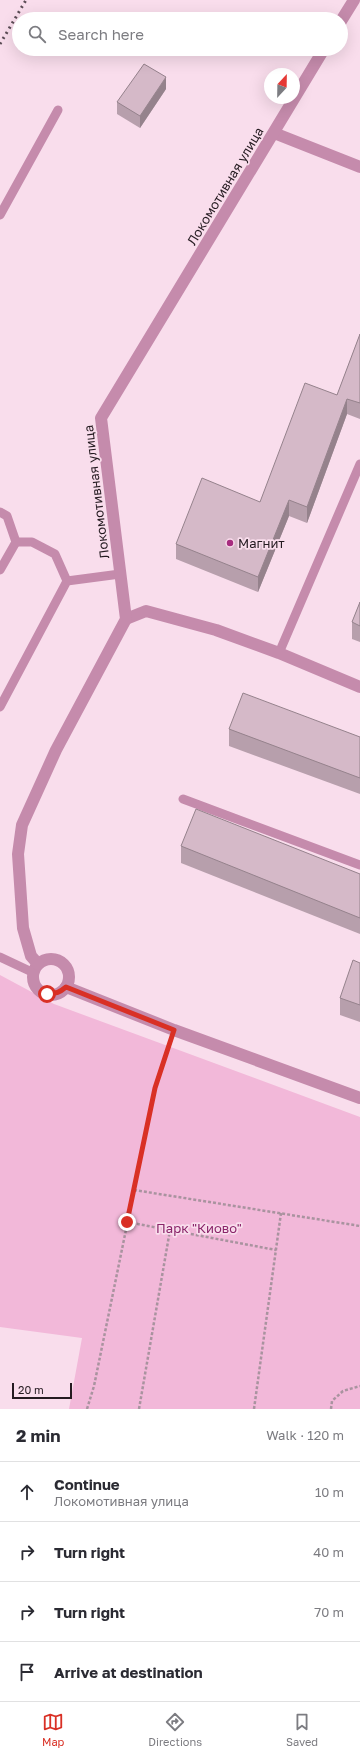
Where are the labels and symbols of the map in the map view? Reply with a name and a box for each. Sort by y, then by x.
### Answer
north arrow [264,68,300,104]
street label: Локомотивная улица [183,124,267,248]
street label: Локомотивная улица [80,424,112,560]
place label: Магнит [238,535,285,551]
marker: Магнит [225,538,235,548]
route start [38,985,56,1003]
route end [118,1213,136,1231]
park label: Парк "Киово" [156,1220,242,1236]
scale bar [12,1381,72,1400]

